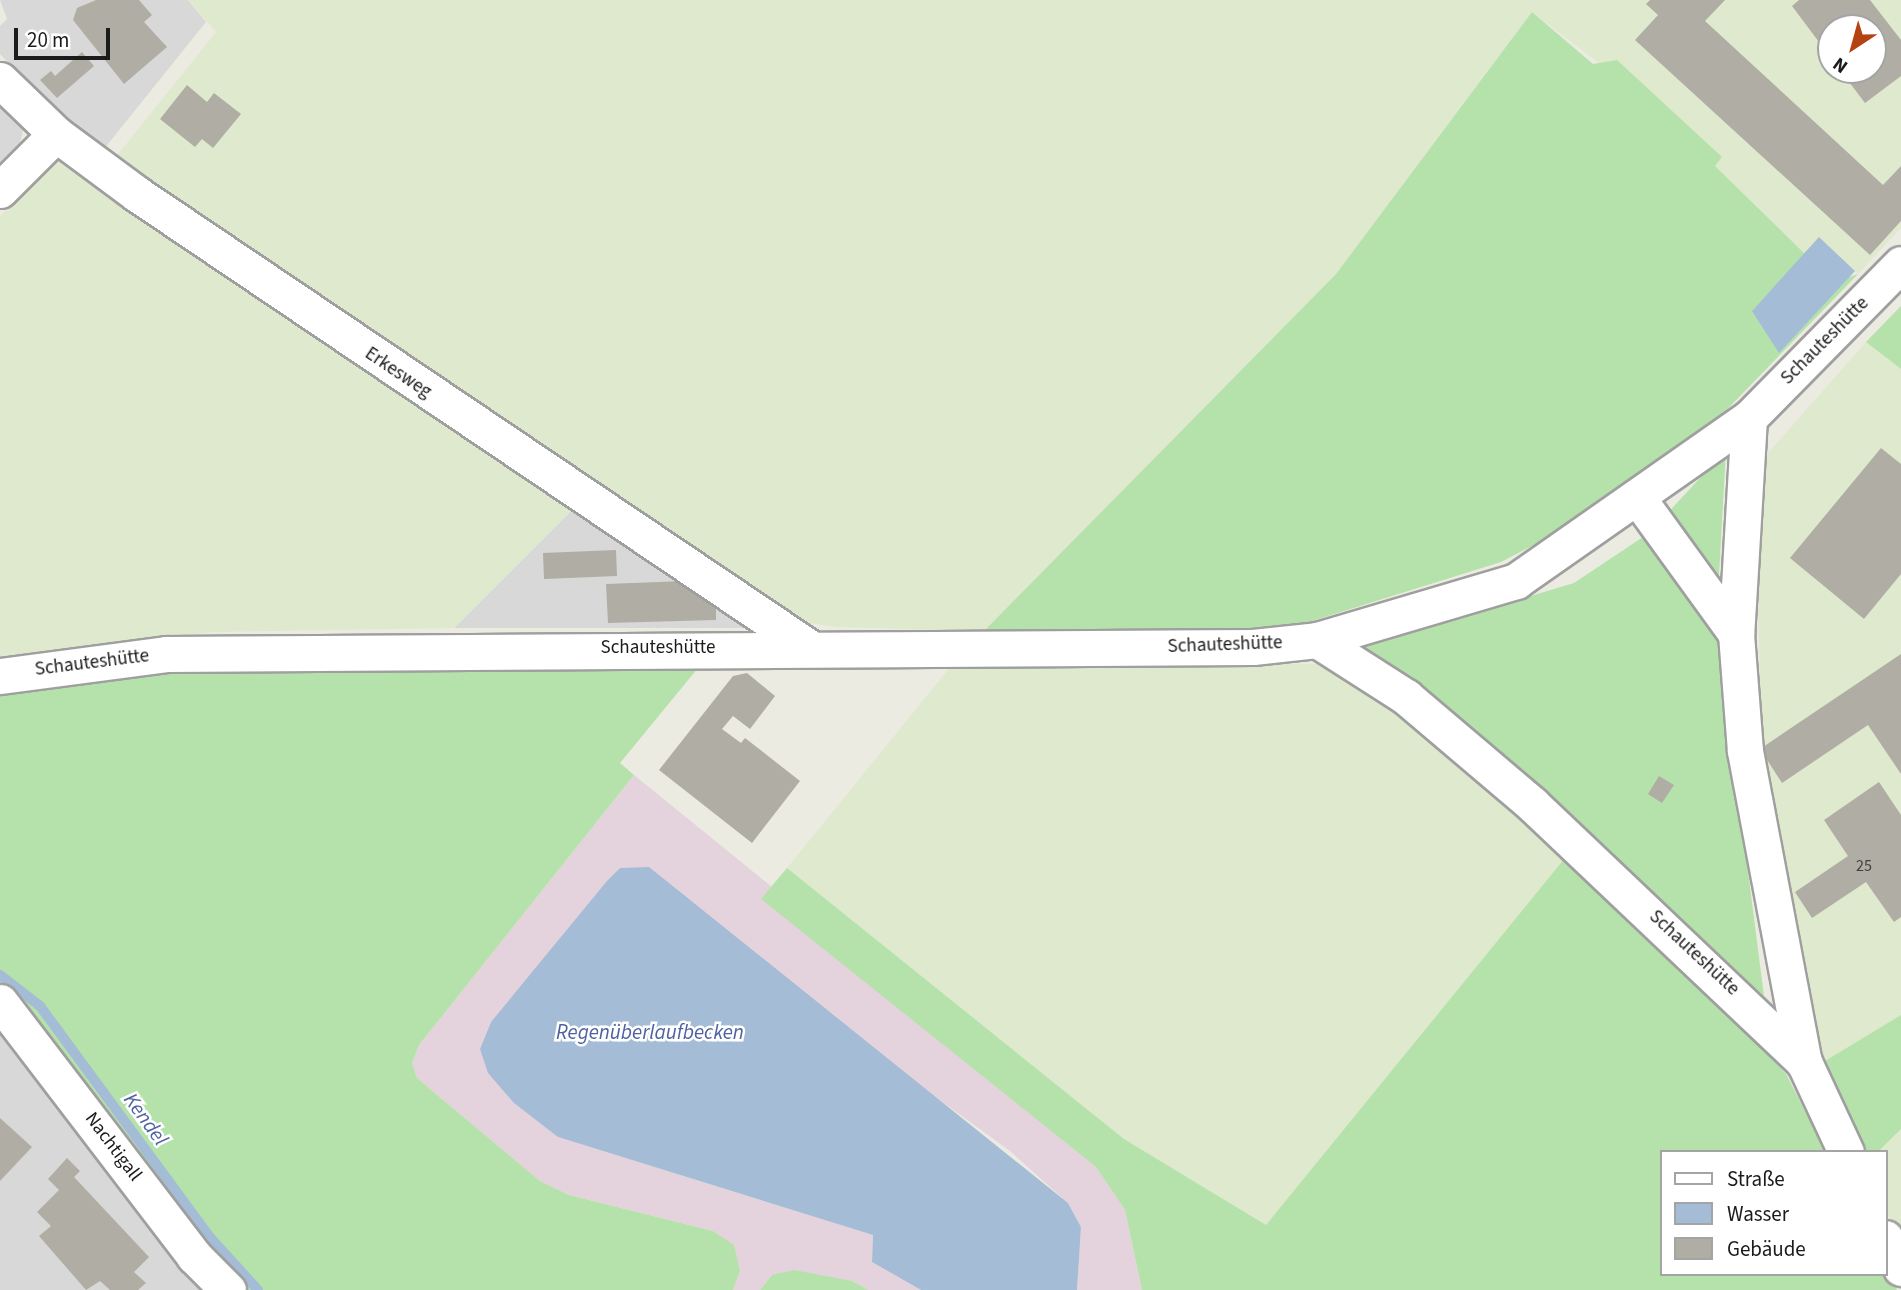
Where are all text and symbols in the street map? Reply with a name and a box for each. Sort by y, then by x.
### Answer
scale bar [18,14,114,58]
north arrow [1817,14,1887,84]
text: 20 m [27,25,69,55]
text: N [1827,50,1854,79]
street label: Schauteshütte [1776,292,1874,390]
street label: Erkesweg [360,342,436,404]
street label: Schauteshütte [1167,632,1283,658]
street label: Schauteshütte [601,637,715,659]
street label: Schauteshütte [34,645,150,681]
house number: 25 [1856,856,1872,876]
street label: Schauteshütte [1644,905,1744,1001]
water label: Regenüberlaufbecken [556,1019,744,1045]
water label: Kendel [118,1088,174,1150]
street label: Nachtigall [80,1108,146,1186]
legend [1660,1150,1887,1276]
text: Straße [1727,1164,1785,1194]
text: Wasser [1727,1199,1789,1229]
text: Gebäude [1727,1234,1806,1264]

